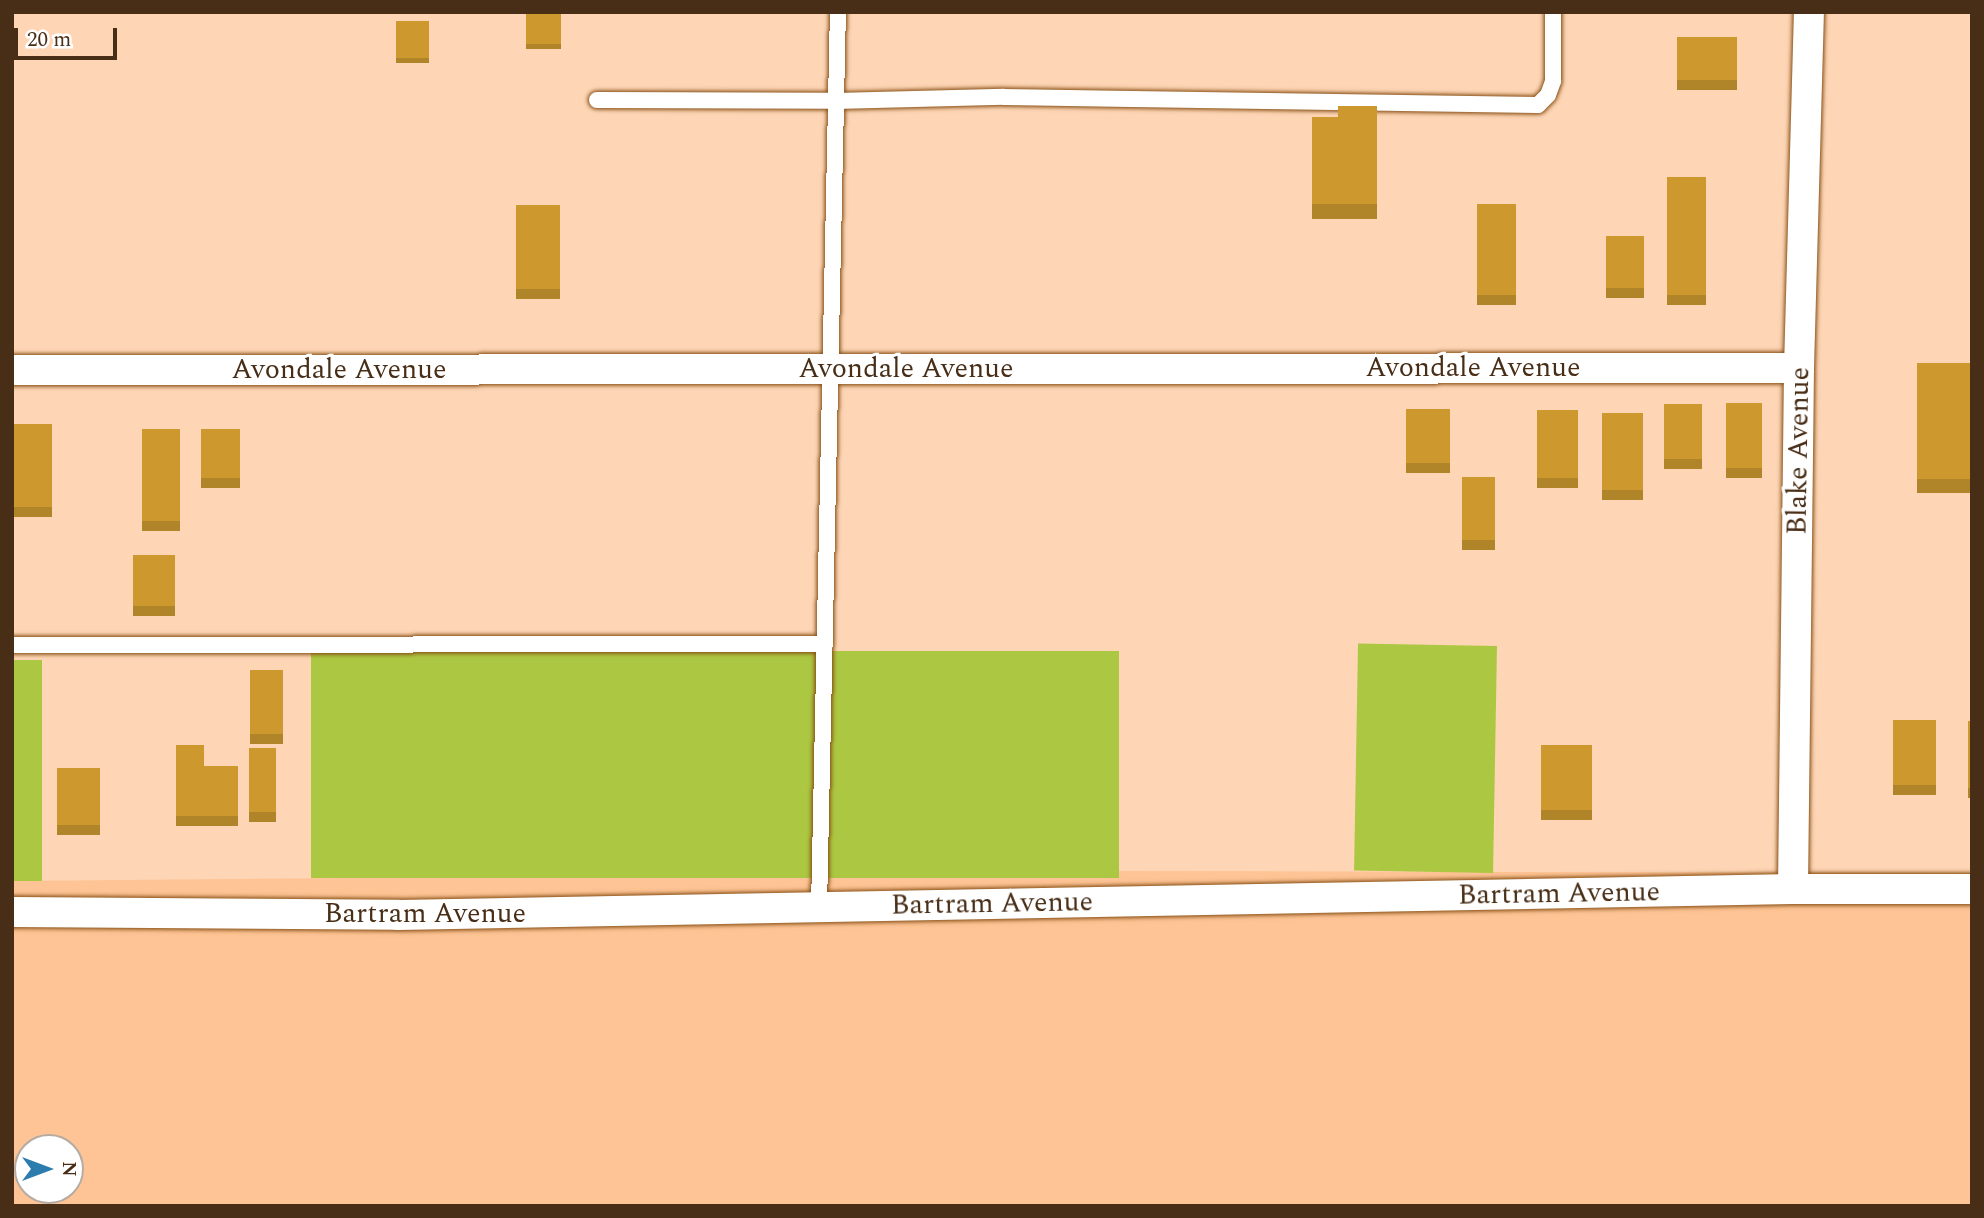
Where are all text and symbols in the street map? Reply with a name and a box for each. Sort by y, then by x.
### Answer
scale bar [18,14,121,58]
text: 20 m [27,24,71,56]
street label: Avondale Avenue [1365,351,1581,385]
street label: Avondale Avenue [798,352,1014,386]
street label: Avondale Avenue [231,353,447,387]
street label: Blake Avenue [1781,367,1817,535]
street label: Bartram Avenue [1458,875,1660,913]
street label: Bartram Avenue [891,885,1093,923]
street label: Bartram Avenue [324,897,526,931]
north arrow [14,1134,84,1204]
text: N [54,1161,83,1177]

